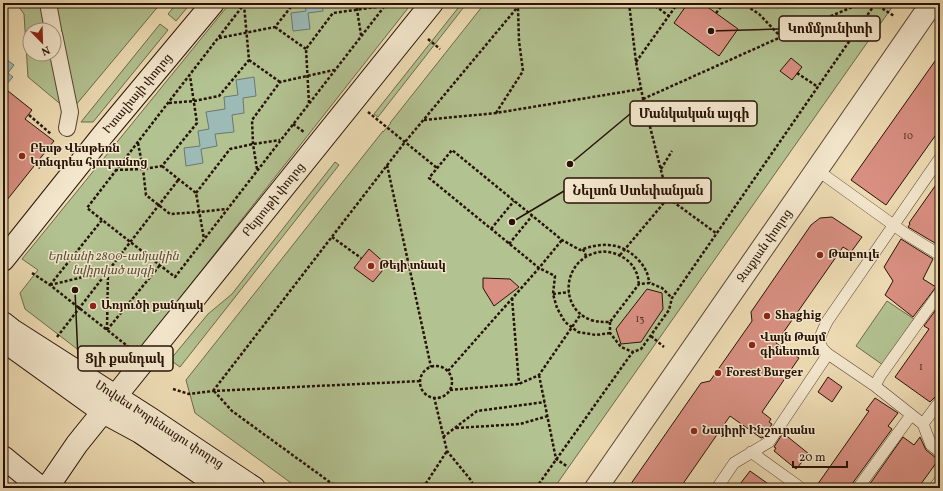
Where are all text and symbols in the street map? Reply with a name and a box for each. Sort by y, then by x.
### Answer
callout: Կոմմյունիտի [779,16,880,41]
text: Կոմմյունիտի [787,21,873,39]
north arrow [22,22,62,62]
text: N [39,41,52,58]
street label: Իտալիայի փողոց [100,51,176,137]
callout: Մանկական այգի [630,101,757,126]
text: Մանկական այգի [639,106,750,124]
house number: 10 [903,129,913,143]
place label: Բեսթ Վեսթեռն Կոնգրես հյուրանոց [30,141,148,171]
marker: Բեսթ Վեսթեռն Կոնգրես հյուրանոց [17,151,27,161]
street label: Բեյրութի փողոց [239,160,309,240]
callout: Նելսոն Ստեփանյան [564,178,711,203]
text: Նելսոն Ստեփանյան [573,183,704,201]
street label: Զաքյան փողոց [734,206,796,286]
place label: Թաբուլե [828,247,879,263]
park label: Երևանի 2800-ամյակին նվիրված այգի [47,249,180,279]
marker: Թաբուլե [815,250,825,260]
place label: Թեյի տնակ [379,258,446,274]
marker: Թեյի տնակ [366,261,376,271]
place label: Առյուծի քանդակ [101,298,204,314]
marker: Առյուծի քանդակ [88,301,98,311]
place label: Shaghig [775,308,822,324]
marker: Shaghig [762,311,772,321]
house number: 13 [635,312,645,326]
place label: Վայն Թայմ գինետուն [760,330,826,360]
marker: Վայն Թայմ գինետուն [747,340,757,350]
callout: Ցլի քանդակ [78,346,173,371]
text: Ցլի քանդակ [85,351,165,369]
house number: 1 [919,360,923,374]
place label: Forest Burger [726,365,803,381]
marker: Forest Burger [713,368,723,378]
street label: Մովսես Խորենացու փողոց [92,377,226,473]
place label: Նայիրի Ինշուրանս [702,423,815,439]
marker: Նայիրի Ինշուրանս [689,426,699,436]
scale bar [793,443,847,469]
text: 20 m [799,450,826,466]

